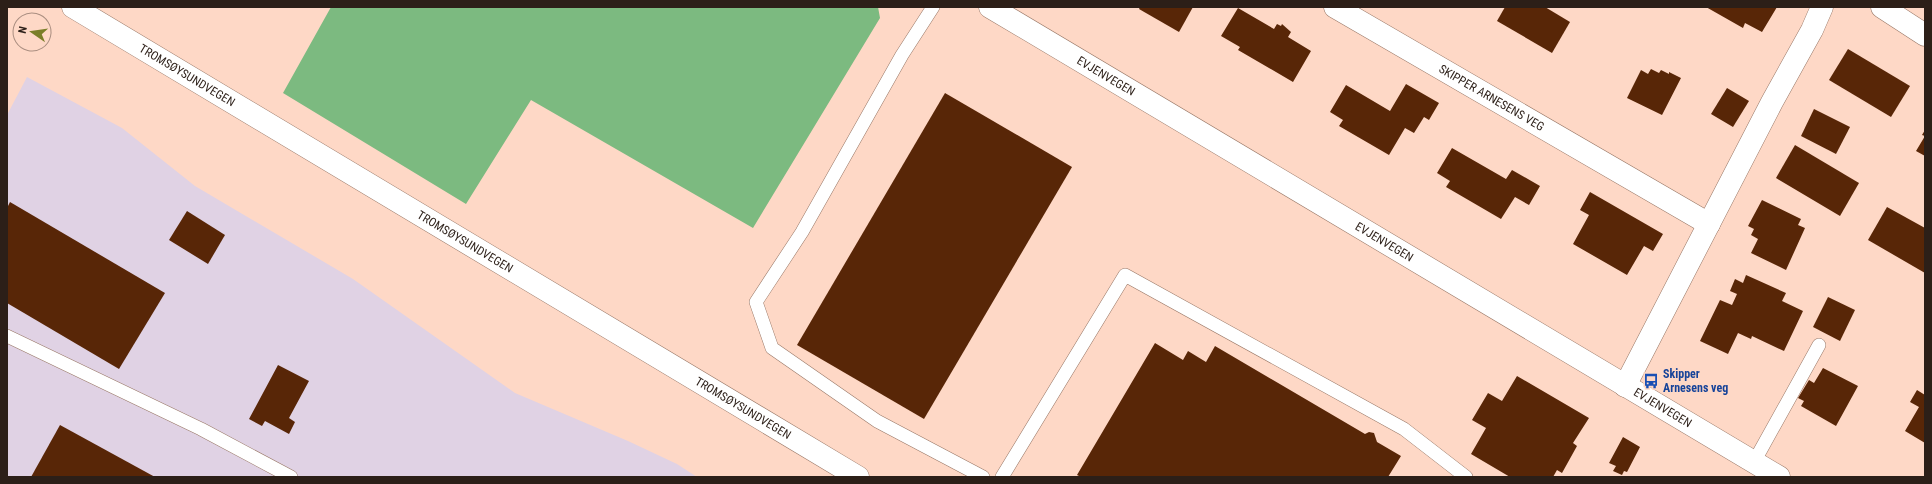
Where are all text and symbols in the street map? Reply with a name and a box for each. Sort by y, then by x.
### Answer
north arrow [12,12,52,52]
text: N [16,25,30,35]
street label: TROMSØYSUNDVEGEN [137,41,237,109]
street label: EVJENVEGEN [1074,53,1138,99]
street label: SKIPPER ARNESENS VEG [1436,62,1547,134]
street label: TROMSØYSUNDVEGEN [415,208,515,276]
street label: EVJENVEGEN [1353,219,1416,265]
place label: Skipper Arnesens veg [1663,367,1728,395]
bus stop icon: Skipper Arnesens veg [1642,372,1660,390]
street label: TROMSØYSUNDVEGEN [693,374,793,442]
street label: EVJENVEGEN [1631,385,1694,430]

